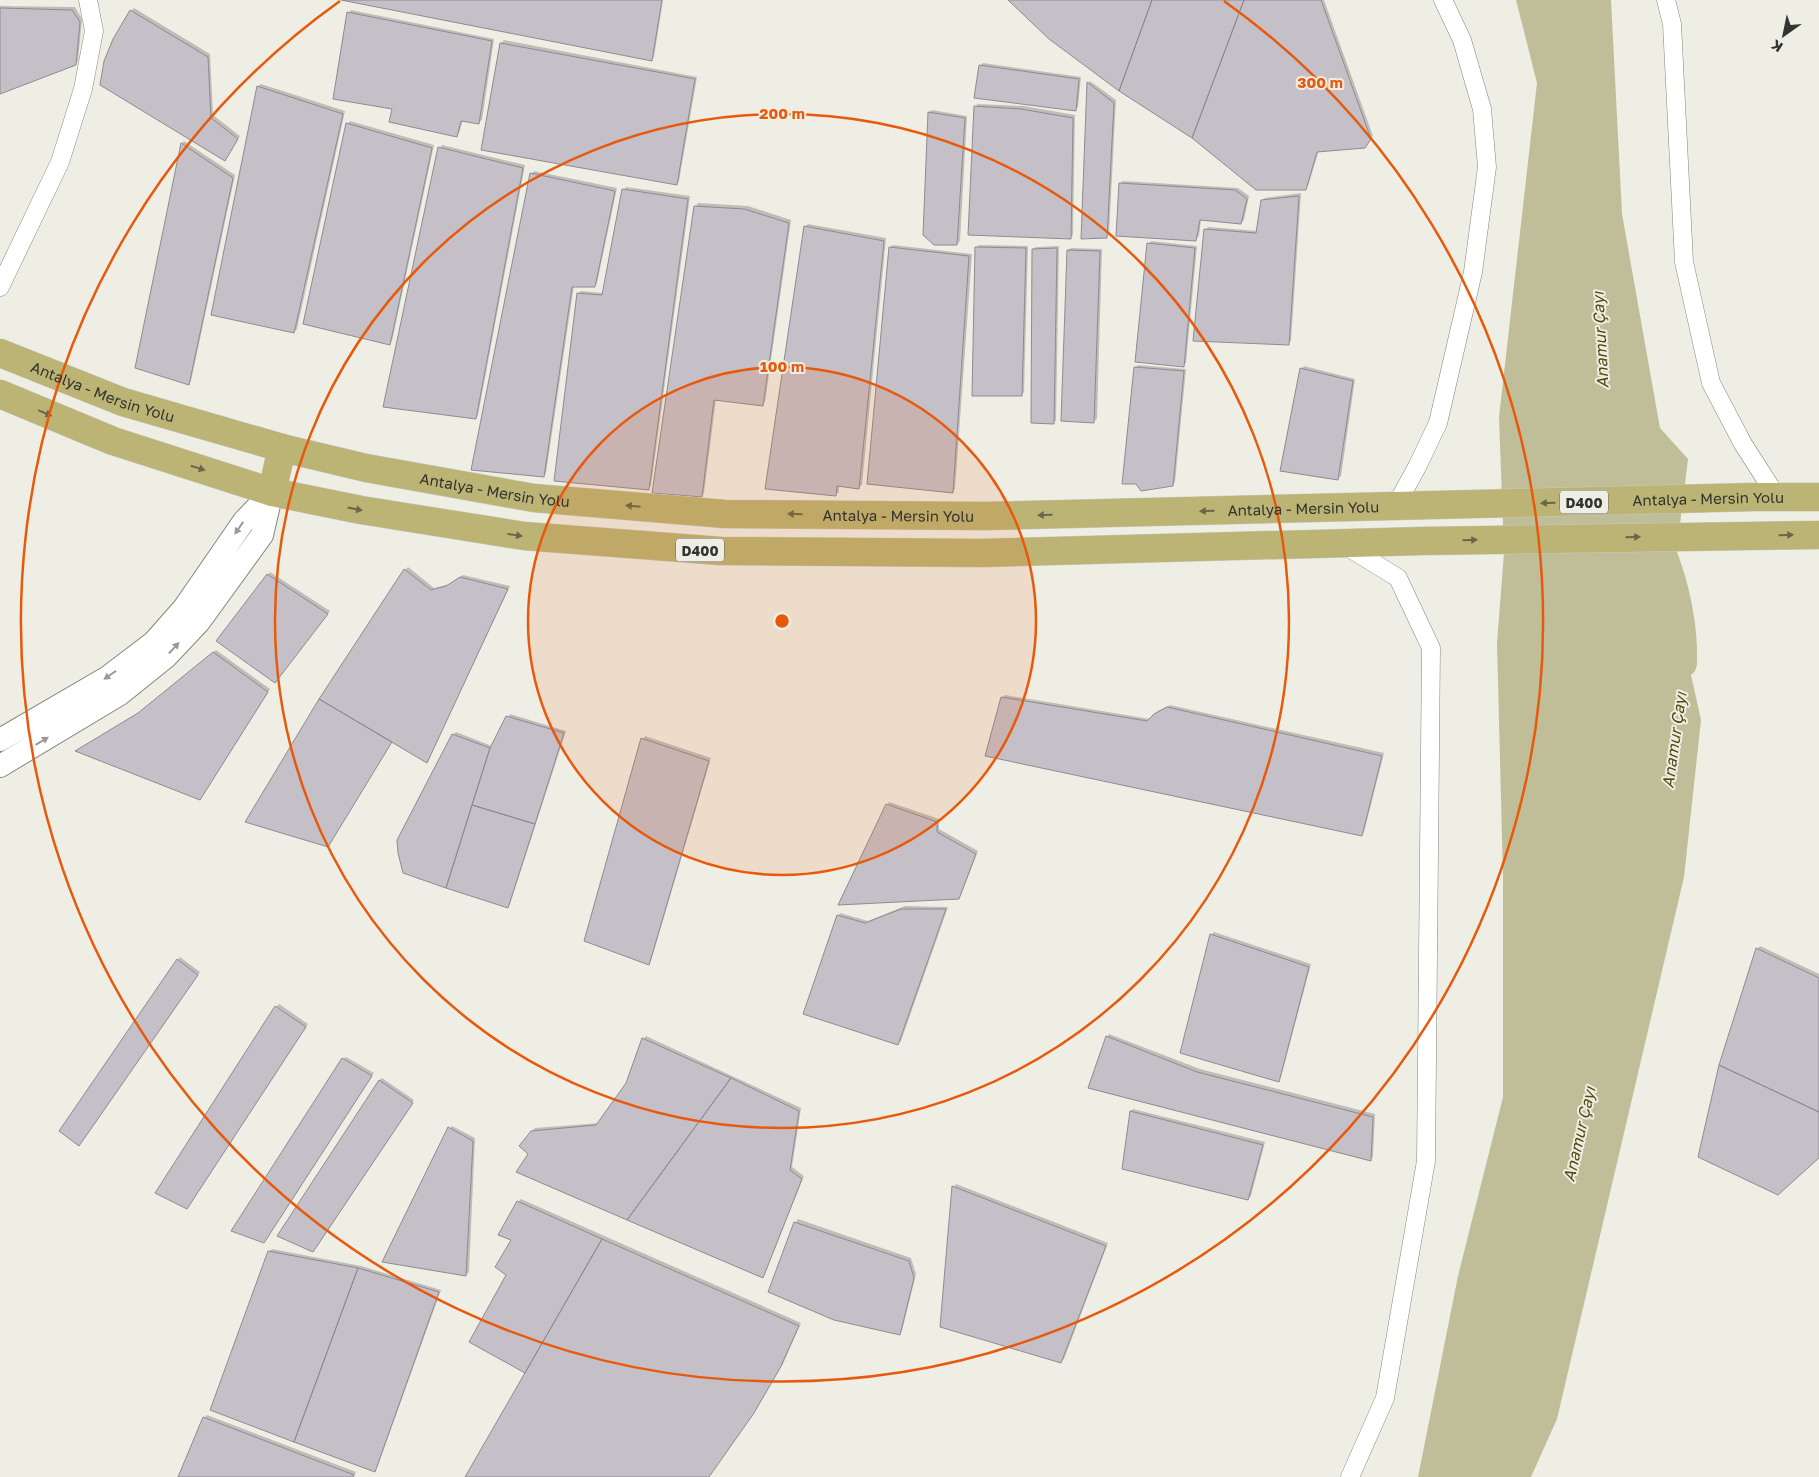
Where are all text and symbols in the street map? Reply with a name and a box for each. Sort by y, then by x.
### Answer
north arrow [1759,10,1809,60]
text: K [1768,36,1786,56]
text: 300 m [1297,73,1343,91]
text: 200 m [759,104,805,122]
water label: Anamur Çayı [1587,291,1613,389]
street label: Antalya - Mersin Yolu [28,357,177,425]
text: 100 m [760,357,804,375]
one-way arrow [38,409,52,417]
one-way arrow [190,465,205,472]
street label: Antalya - Mersin Yolu [418,469,570,510]
street label: Antalya - Mersin Yolu [1632,488,1784,509]
road number: D400 [1560,491,1608,514]
street label: Antalya - Mersin Yolu [1227,497,1379,519]
one-way arrow [1540,499,1556,507]
one-way arrow [624,502,640,510]
one-way arrow [347,505,362,513]
street label: Antalya - Mersin Yolu [823,506,974,525]
one-way arrow [1199,507,1215,515]
one-way arrow [787,510,803,518]
one-way arrow [1037,511,1053,519]
one-way arrow [234,521,244,535]
one-way arrow [508,531,524,539]
one-way arrow [1778,531,1794,539]
one-way arrow [1625,533,1641,541]
one-way arrow [1463,536,1479,544]
road number: D400 [676,538,724,562]
centre of rings [773,612,791,630]
one-way arrow [168,642,180,654]
one-way arrow [103,670,117,680]
water label: Anamur Çayı [1657,690,1691,789]
one-way arrow [35,737,48,746]
water label: Anamur Çayı [1558,1084,1600,1183]

